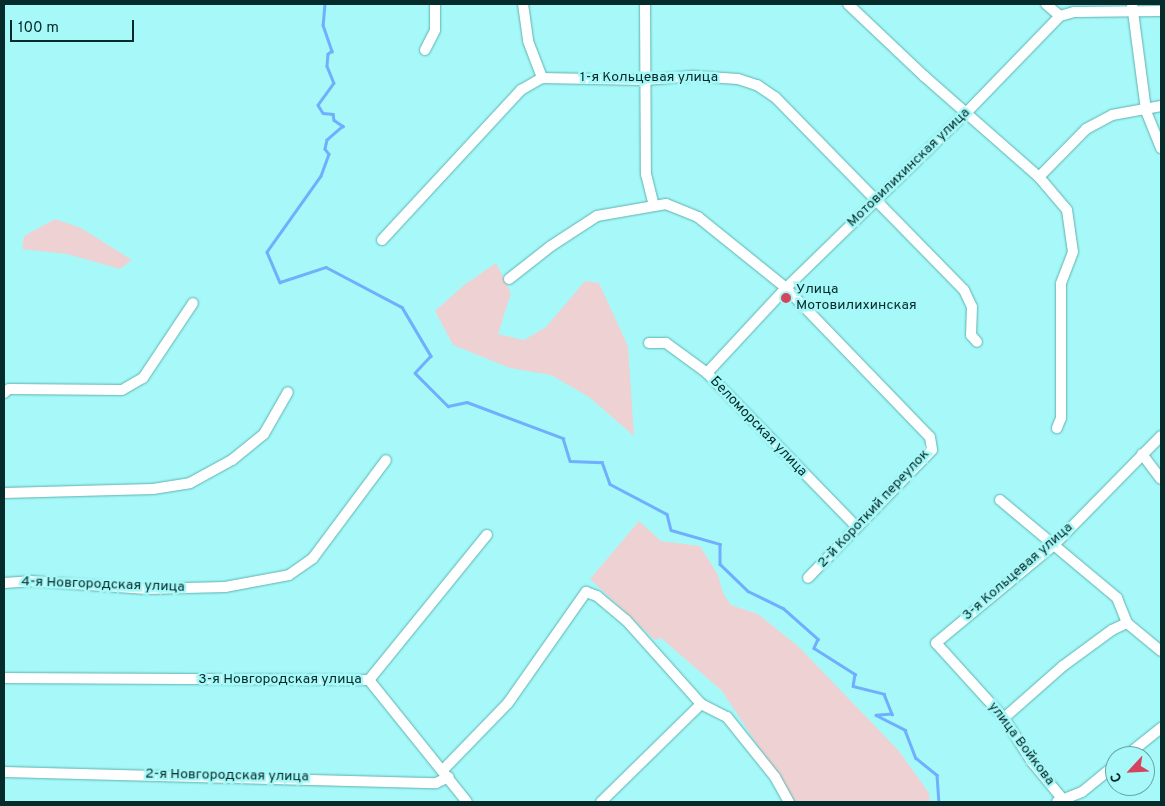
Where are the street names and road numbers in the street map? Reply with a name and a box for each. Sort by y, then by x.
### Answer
street label: 1-я Кольцевая улица [580,70,718,86]
street label: Мотовилихинская улица [844,105,974,231]
street label: Беломорская улица [706,373,810,481]
street label: 2-й Короткий переулок [815,446,933,572]
street label: 3-я Кольцевая улица [959,520,1077,624]
street label: 4-я Новгородская улица [21,574,185,596]
street label: 3-я Новгородская улица [198,672,362,688]
street label: улица Войкова [984,699,1058,789]
street label: 2-я Новгородская улица [145,766,309,786]

